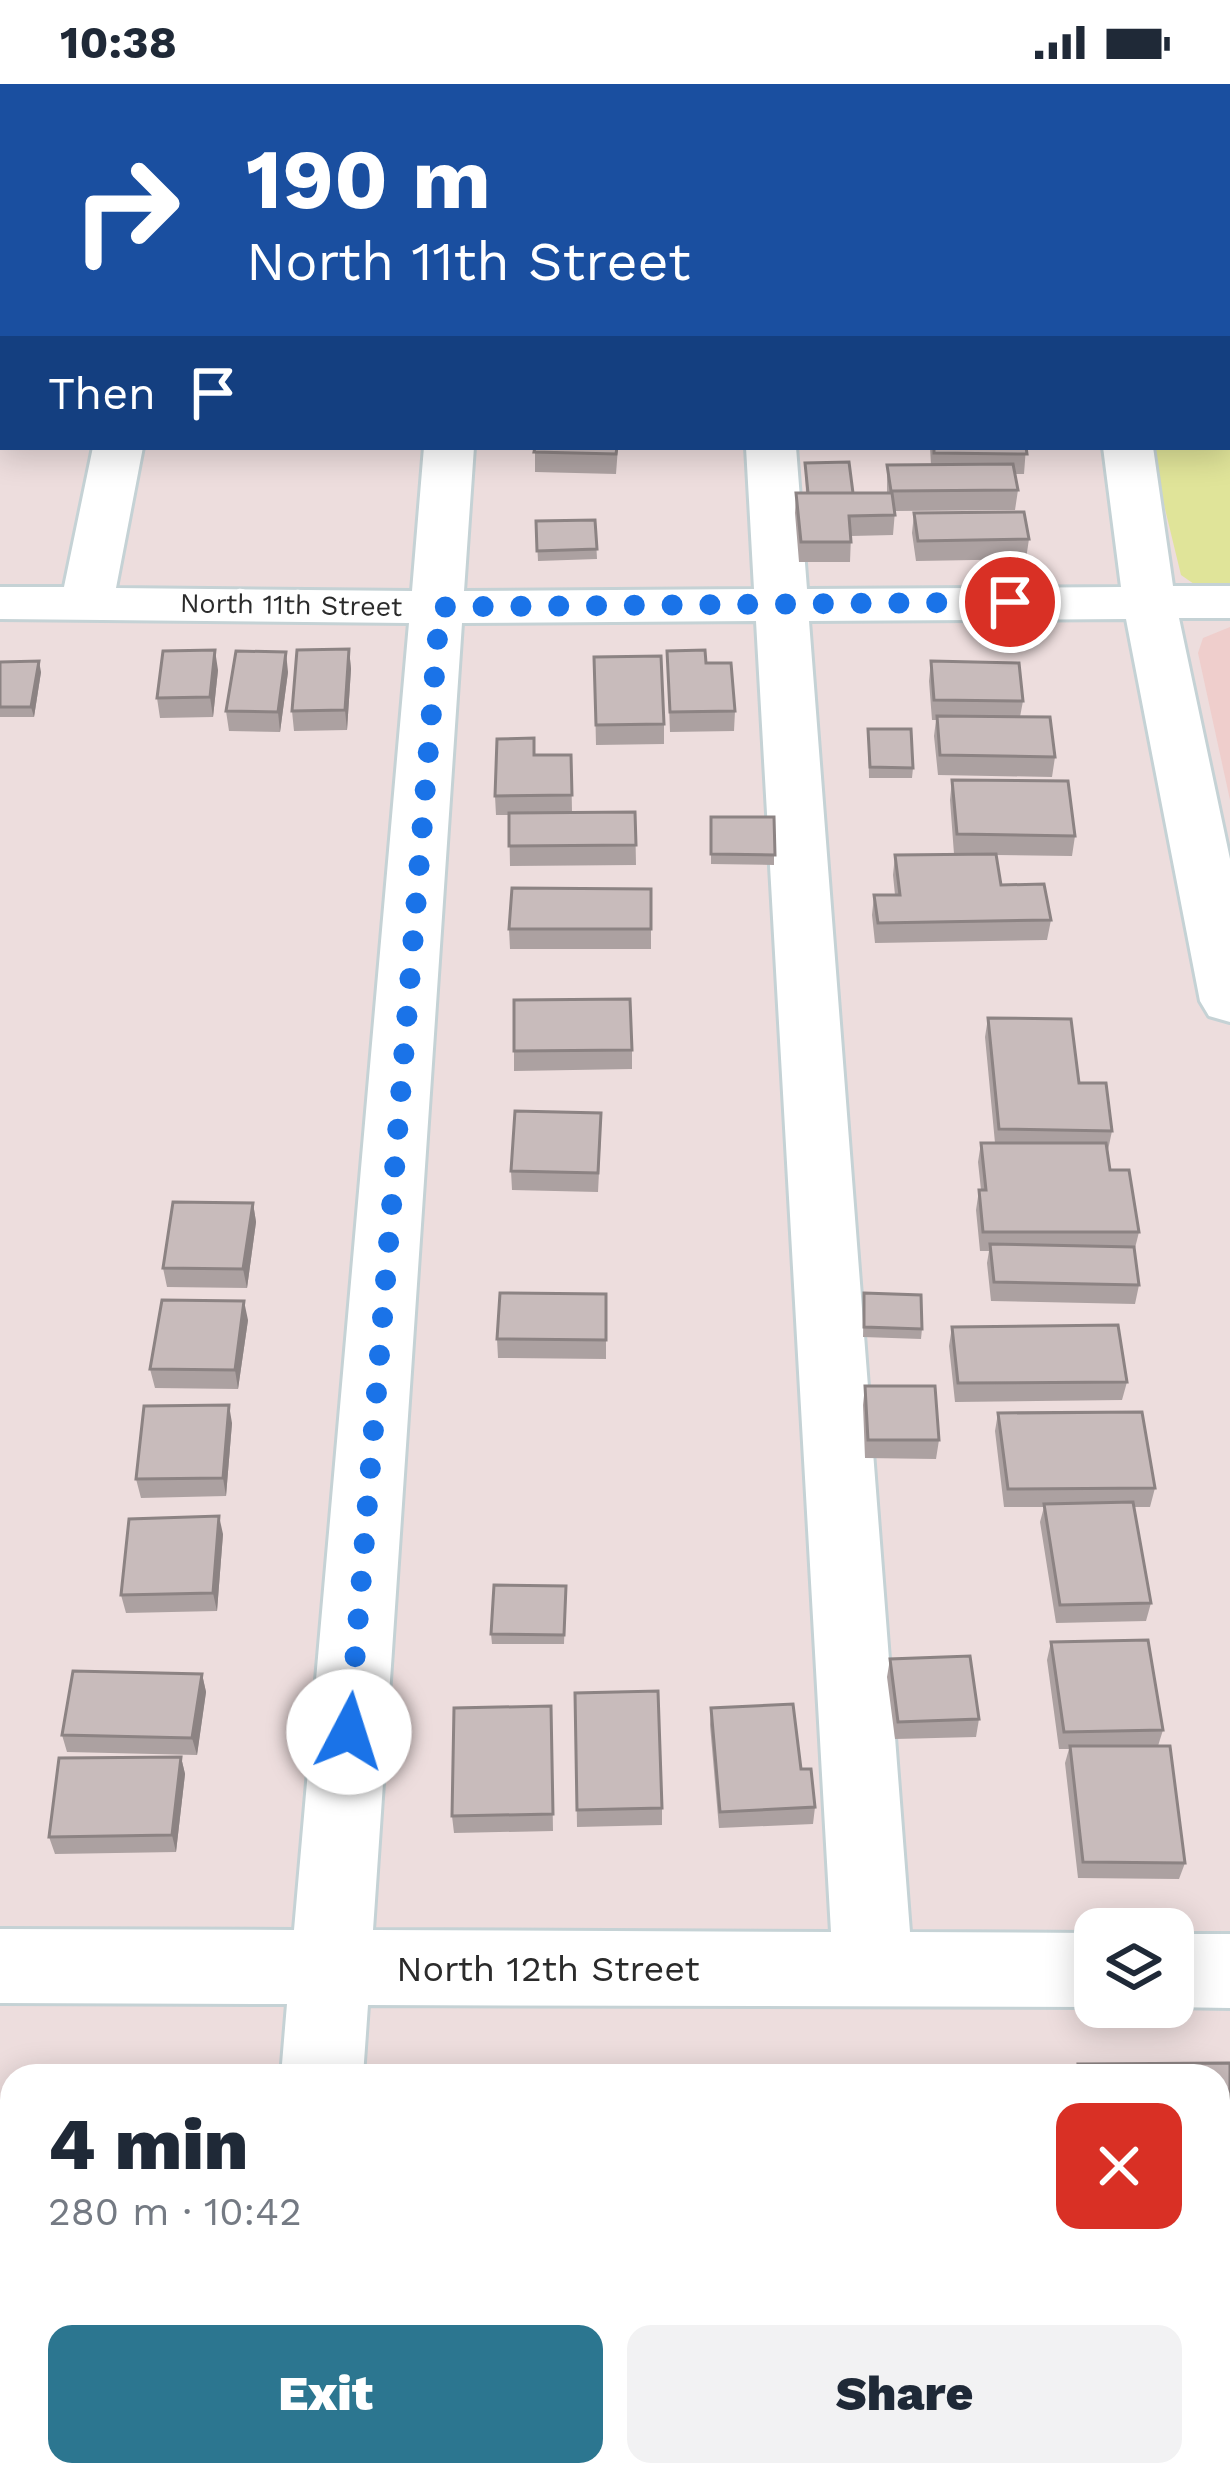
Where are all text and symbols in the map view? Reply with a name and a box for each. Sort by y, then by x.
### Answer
text: 10:38 [60,16,177,69]
text: 190 m [246,130,491,228]
icon: right [48,132,204,288]
text: North 11th Street [246,230,691,293]
icon: arrive [180,360,246,426]
text: Then [48,367,156,420]
pin [959,551,1061,653]
icon: arrive [977,569,1043,635]
street label: North 11th Street [180,587,402,623]
position arrow [286,1669,412,1795]
map controls [1074,1908,1194,2028]
button: layers [1074,1908,1194,2028]
street label: North 12th Street [396,1948,700,1990]
text: 4 min [48,2102,248,2186]
button: close [1056,2103,1182,2229]
text: 280 m · 10:42 [48,2189,302,2234]
button: Exit [48,2325,603,2463]
button: Share [627,2325,1182,2463]

